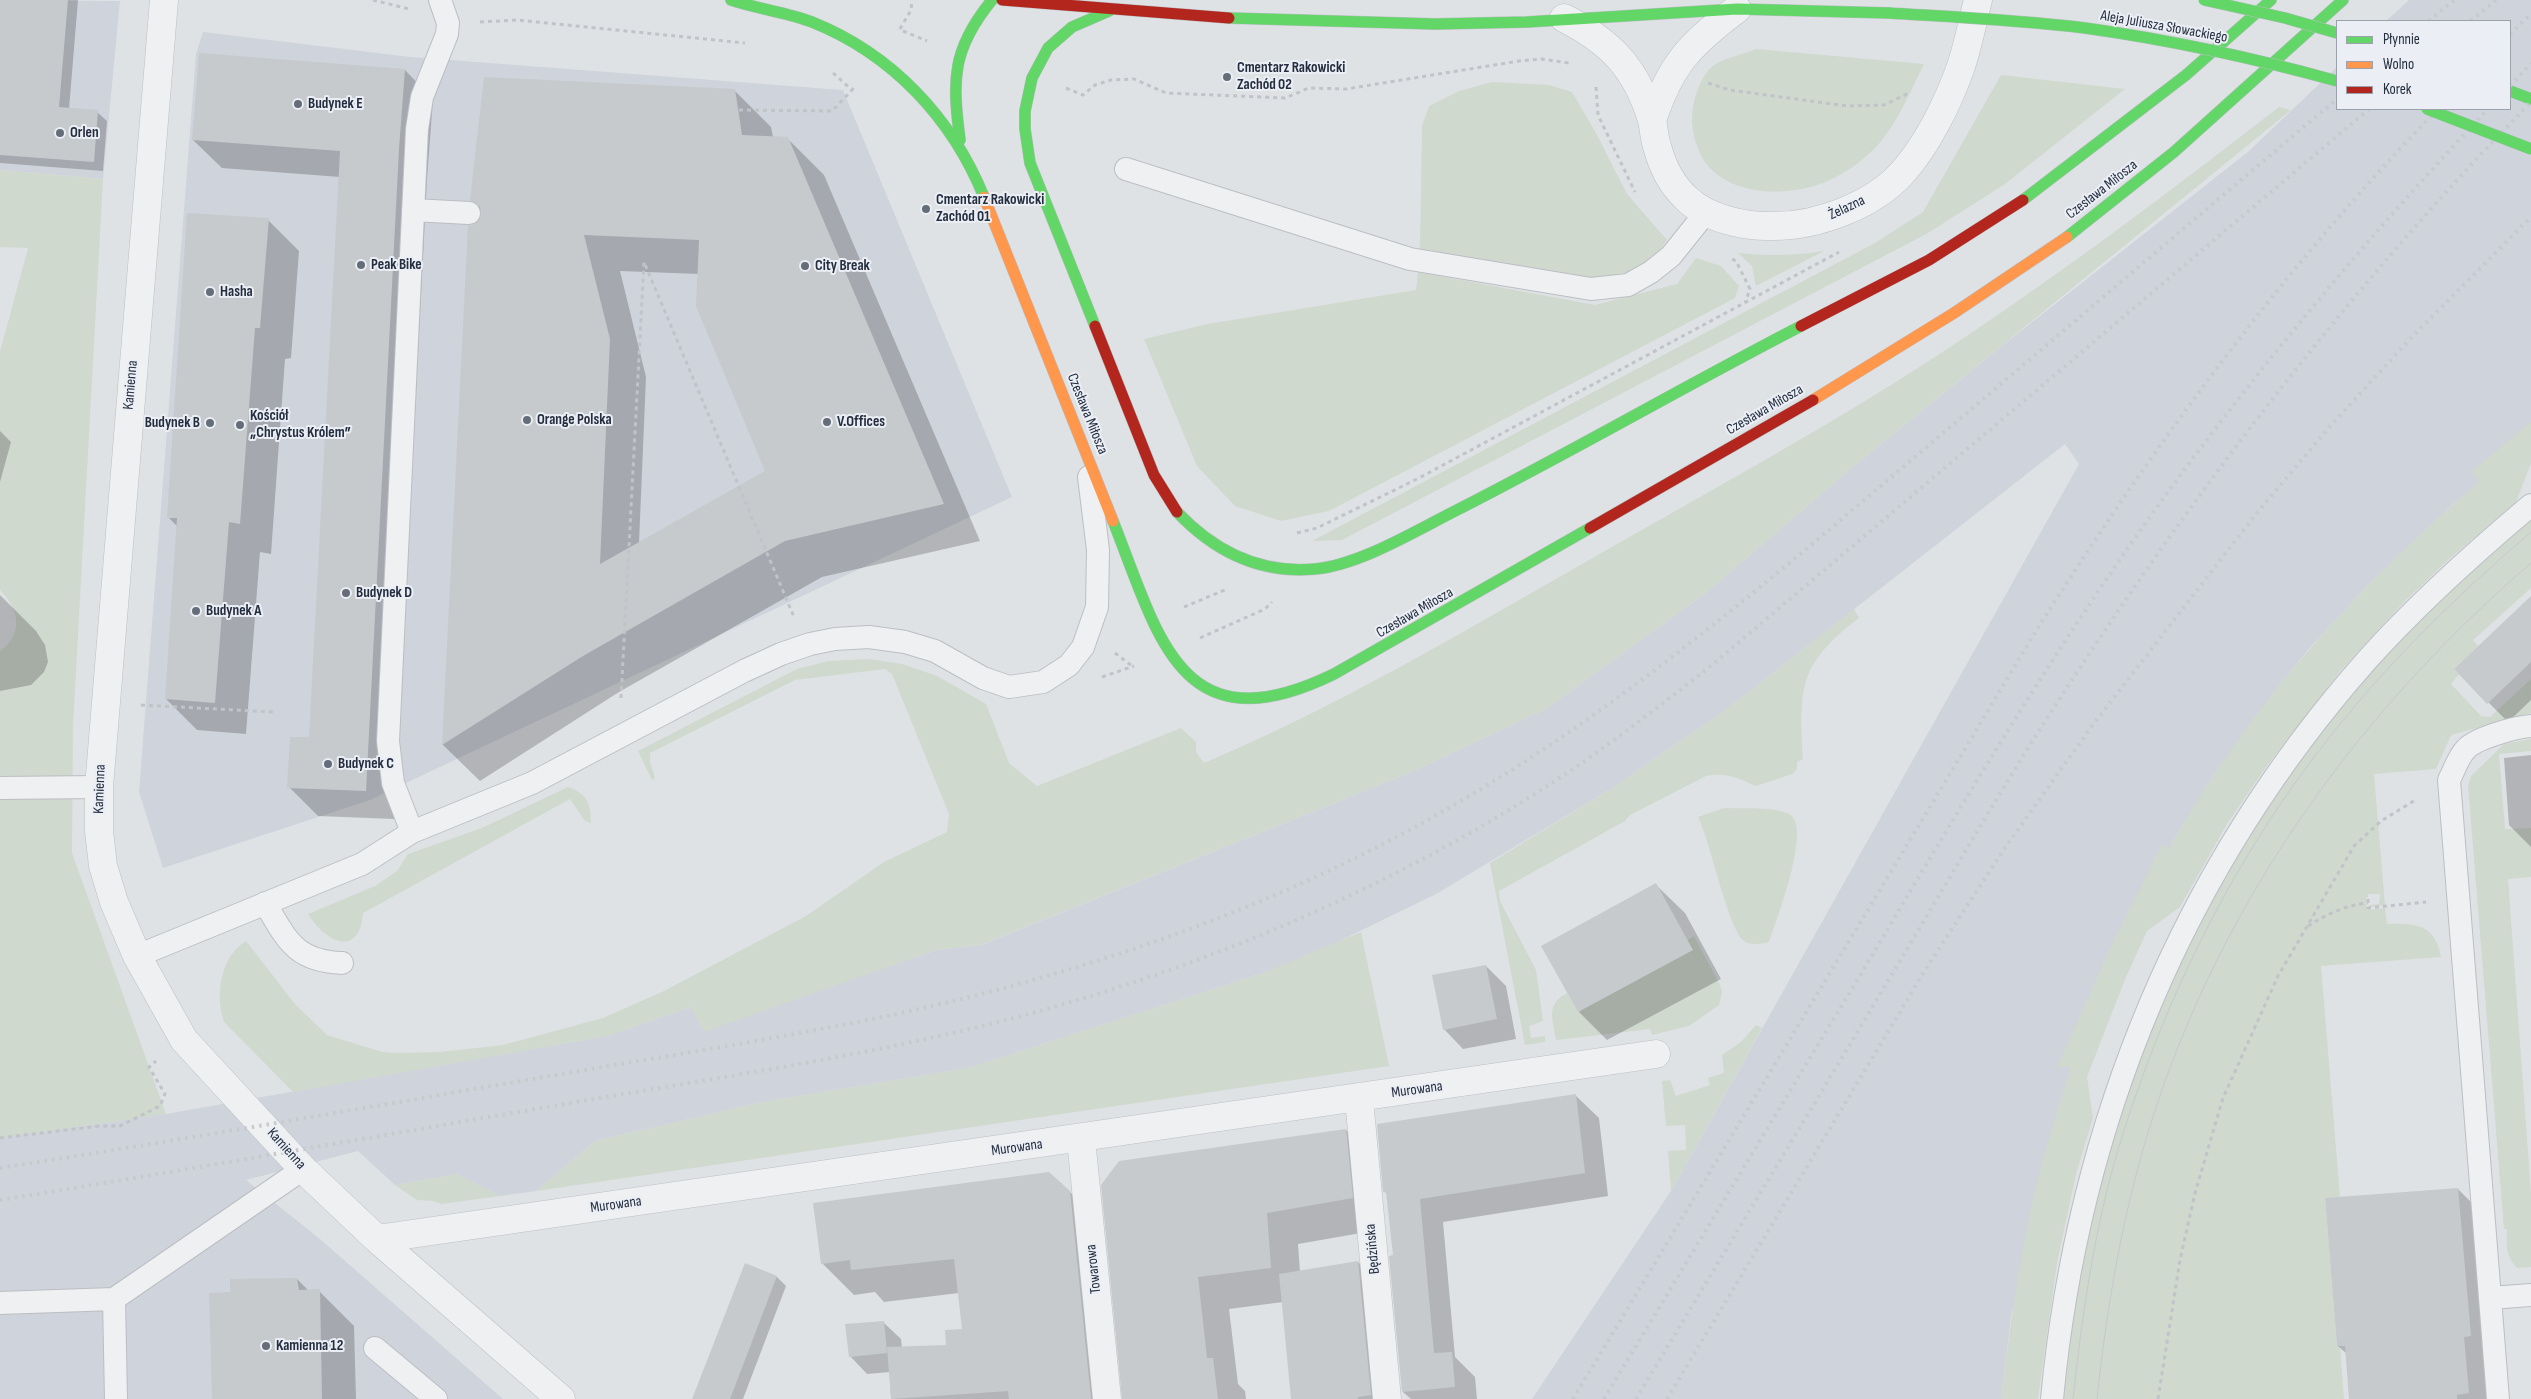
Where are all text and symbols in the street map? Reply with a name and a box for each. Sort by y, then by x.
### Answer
street label: Aleja Juliusza Słowackiego [2099,7,2229,47]
legend [2336,20,2511,110]
text: Płynnie [2383,30,2420,49]
text: Wolno [2383,55,2414,74]
place label: Cmentarz Rakowicki Zachód 02 [1237,59,1345,94]
marker: Cmentarz Rakowicki Zachód 02 [1221,71,1233,83]
text: Korek [2383,80,2412,99]
place label: Budynek E [308,95,363,113]
marker: Budynek E [292,98,304,110]
place label: Orlen [70,124,99,142]
marker: Orlen [54,127,66,139]
street label: Czesława Miłosza [2063,157,2141,223]
place label: Cmentarz Rakowicki Zachód 01 [936,191,1044,226]
street label: Żelazna [1826,192,1868,224]
marker: Cmentarz Rakowicki Zachód 01 [920,203,932,215]
place label: Peak Bike [371,256,422,274]
place label: City Break [815,257,870,275]
marker: Peak Bike [355,259,367,271]
marker: City Break [799,260,811,272]
place label: Hasha [220,283,253,301]
marker: Hasha [204,286,216,298]
street label: Kamienna [120,360,142,410]
street label: Czesława Miłosza [1063,371,1111,457]
street label: Czesława Miłosza [1723,381,1807,439]
place label: Kościół „Chrystus Królem” [250,407,351,442]
place label: Orange Polska [537,411,612,429]
place label: V.Offices [837,413,885,431]
place label: Budynek B [145,414,200,432]
marker: Orange Polska [521,414,533,426]
marker: V.Offices [821,416,833,428]
marker: Budynek B [204,417,216,429]
marker: Kościół „Chrystus Królem” [234,419,246,431]
place label: Budynek D [356,584,412,602]
street label: Czesława Miłosza [1373,584,1457,642]
marker: Budynek D [340,587,352,599]
place label: Budynek A [206,602,261,620]
marker: Budynek A [190,605,202,617]
place label: Budynek C [338,755,394,773]
marker: Budynek C [322,758,334,770]
street label: Kamienna [90,764,110,814]
street label: Murowana [1390,1077,1444,1103]
street label: Kamienna [263,1125,309,1173]
street label: Murowana [990,1135,1044,1161]
street label: Murowana [589,1192,643,1218]
street label: Będzińska [1362,1223,1384,1275]
street label: Towarowa [1082,1243,1106,1295]
place label: Kamienna 12 [276,1337,343,1355]
marker: Kamienna 12 [260,1340,272,1352]

